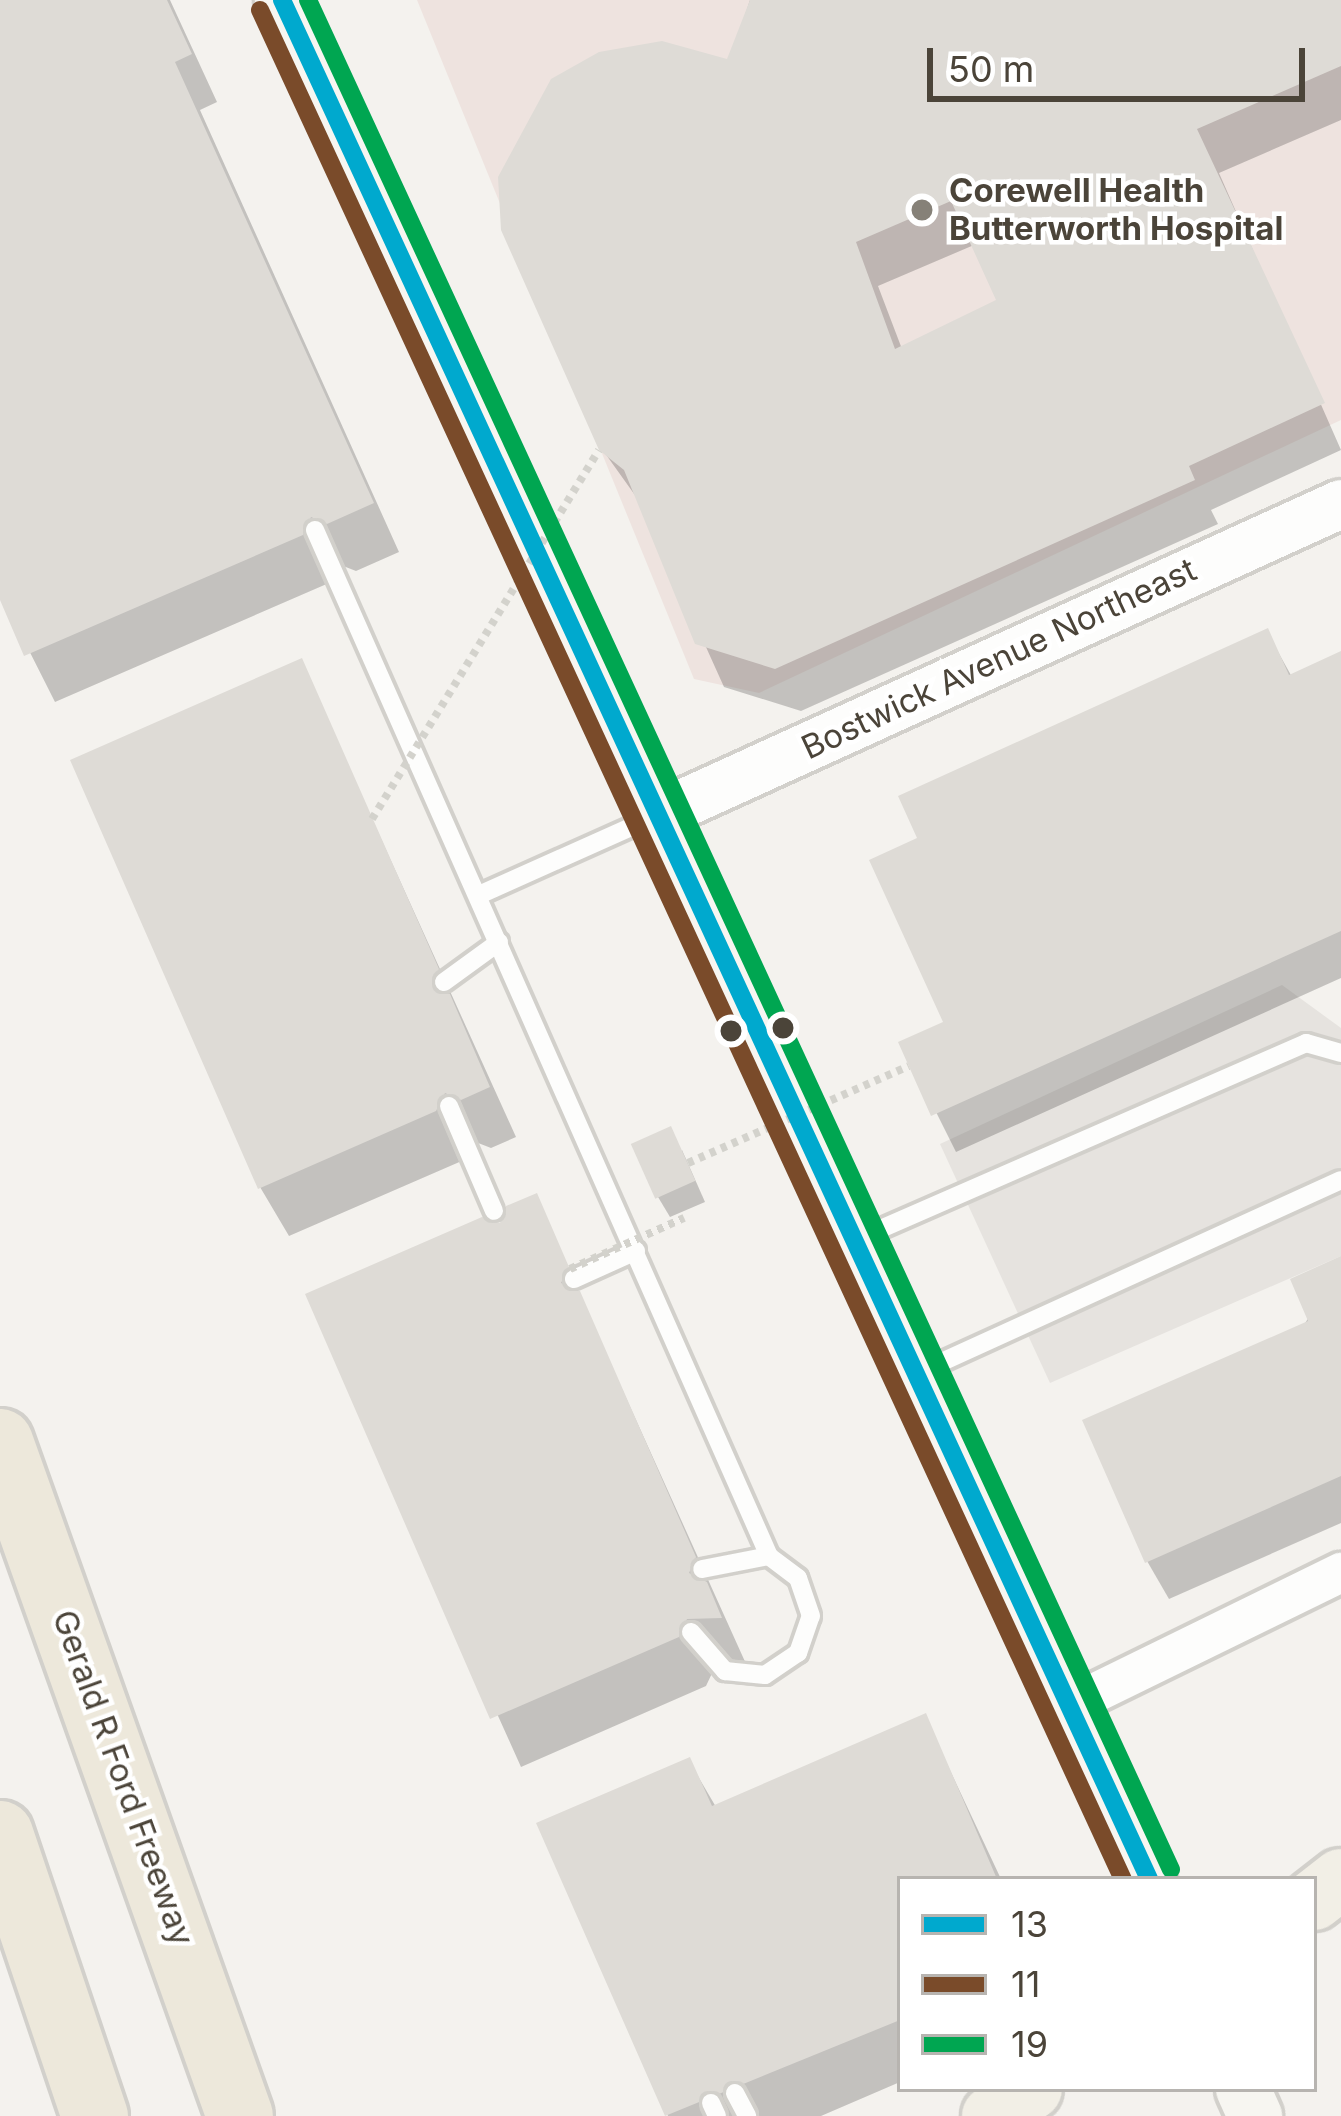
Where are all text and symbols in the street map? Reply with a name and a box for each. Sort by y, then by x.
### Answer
scale bar [933,24,1311,98]
text: 50 m [948,47,1034,91]
place label: Corewell Health Butterworth Hospital [949,171,1283,249]
marker: Corewell Health Butterworth Hospital [906,194,938,226]
street label: Bostwick Avenue Northeast [795,550,1203,768]
unlabelled marker [772,1017,794,1039]
unlabelled marker [720,1020,742,1042]
street label: Gerald R Ford Freeway [44,1605,202,1951]
legend [897,1876,1317,2092]
text: 13 [1011,1902,1048,1946]
text: 11 [1011,1962,1040,2006]
text: 19 [1011,2022,1048,2066]

